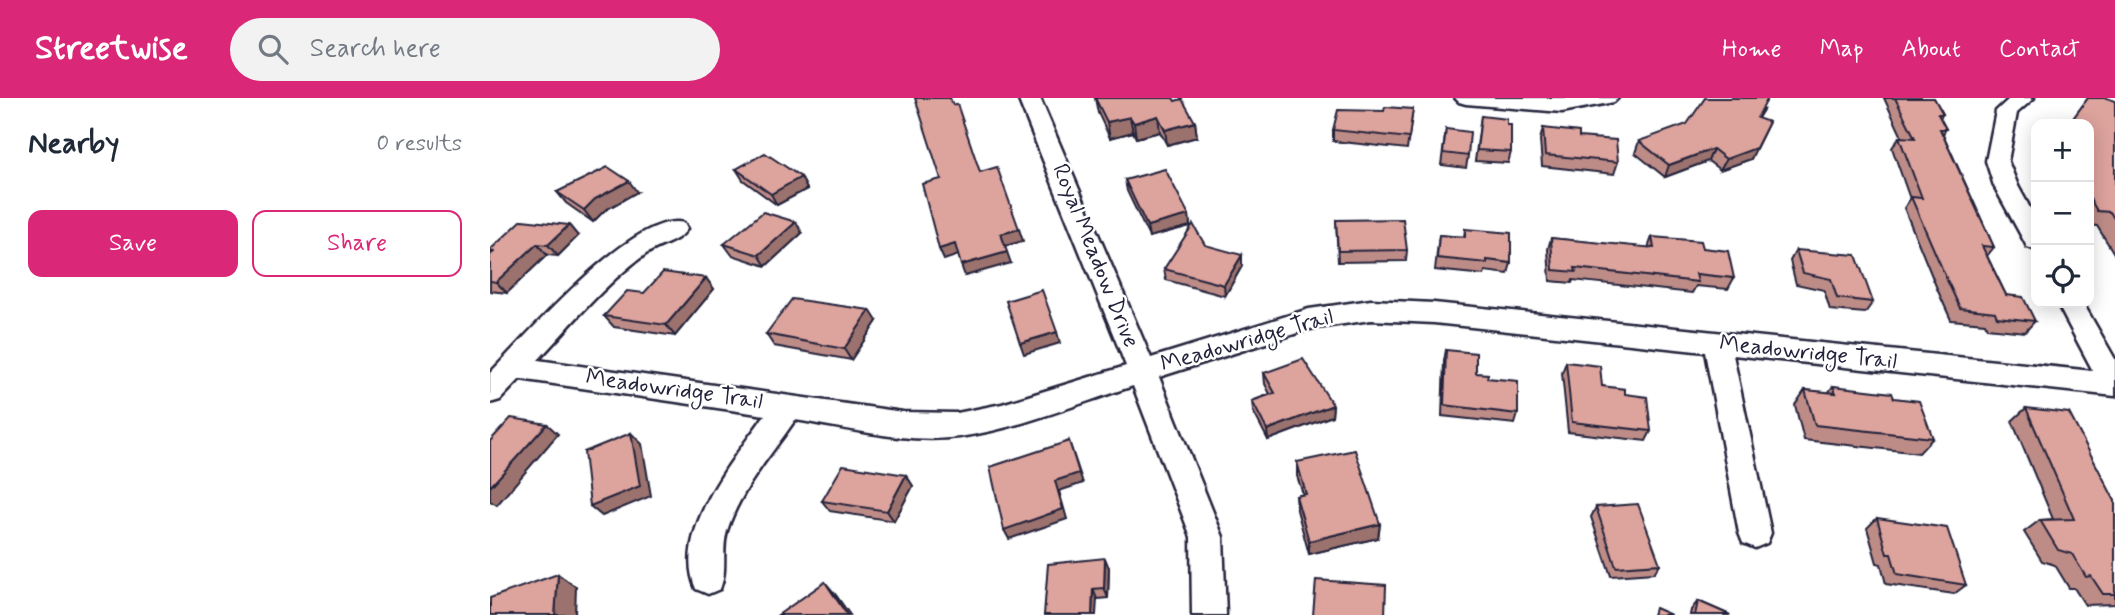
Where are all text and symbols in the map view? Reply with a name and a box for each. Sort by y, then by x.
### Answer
search box [230,18,720,81]
text: Streetwise [35,27,188,71]
icon: search [254,30,292,68]
text: Search here [310,32,441,66]
text: Home [1722,34,1782,65]
text: Map [1820,34,1864,65]
text: About [1902,34,1961,65]
text: Contact [1999,34,2080,65]
map controls [2031,119,2094,308]
button: + [2031,119,2094,182]
text: Nearby [28,124,119,163]
text: 0 results [376,129,462,159]
street label: Royal Meadow Drive [1044,160,1146,352]
button: − [2031,182,2094,245]
button: Save [28,210,238,277]
button: Share [252,210,462,277]
button: locate [2031,245,2094,308]
street label: Meadowridge Trail [1157,302,1337,382]
street label: Meadowridge Trail [1718,329,1898,379]
street label: Meadowridge Trail [583,363,764,419]

